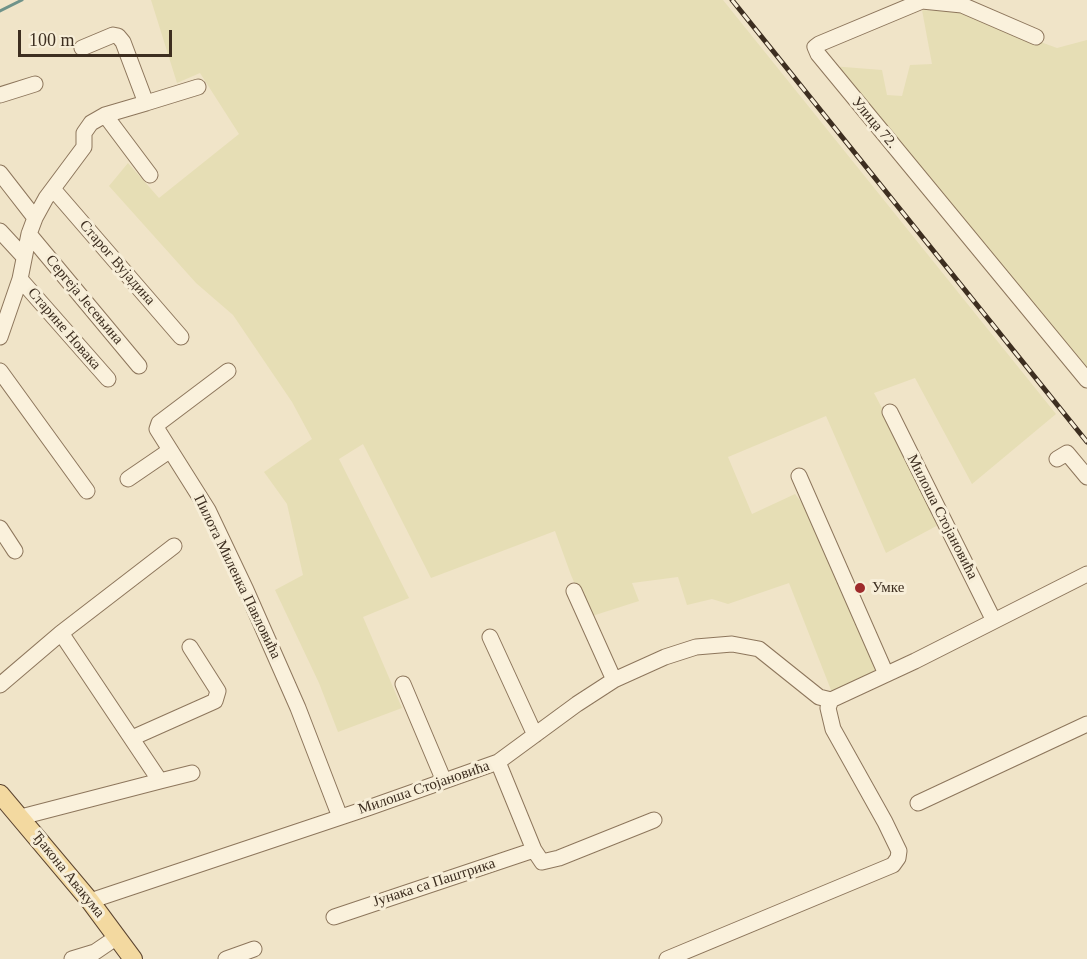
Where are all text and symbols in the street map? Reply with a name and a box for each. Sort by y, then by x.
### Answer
scale bar [21,18,176,56]
text: 100 m [29,30,75,50]
street label: Улица 72. [847,94,901,152]
street label: Старог Вујадина [75,217,159,309]
street label: Сергеја Јесењина [41,252,127,348]
street label: Старине Новака [23,284,105,374]
street label: Милоша Стојановића [903,452,981,582]
street label: Пилота Миленка Павловића [189,492,285,662]
place label: Умке [872,579,904,597]
marker: Умке [853,581,867,595]
street label: Милоша Стојановића [356,757,492,819]
street label: Ђакона Авакума [28,828,108,922]
street label: Јунака са Паштрика [370,855,498,911]

